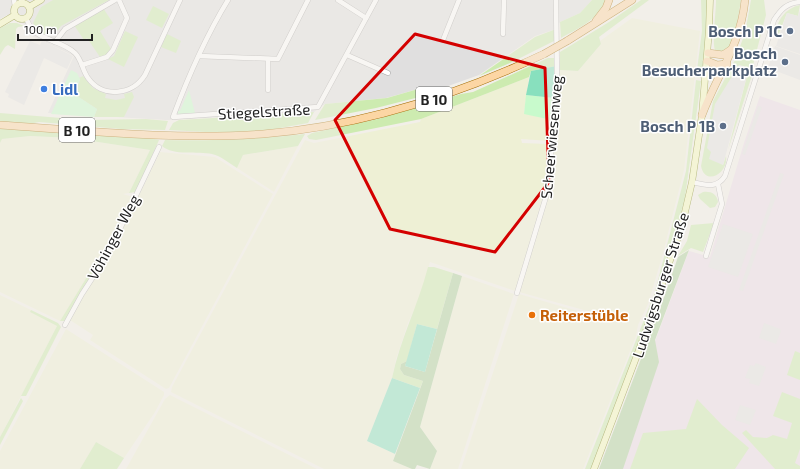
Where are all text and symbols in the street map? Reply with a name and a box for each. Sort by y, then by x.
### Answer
scale bar [18,16,92,42]
text: 100 m [24,22,56,36]
place label: Bosch P 1C [708,22,782,40]
marker: Bosch P 1C [785,26,795,36]
place label: Bosch Besucherparkplatz [642,44,777,79]
marker: Bosch Besucherparkplatz [780,57,790,67]
street label: Scheerwiesenweg [537,74,565,199]
place label: Lidl [52,80,78,98]
marker: Lidl [39,84,49,94]
road number: B 10 [416,87,452,111]
street label: Stiegelstraße [217,100,311,122]
place label: Bosch P 1B [640,117,715,135]
road number: B 10 [59,118,95,142]
marker: Bosch P 1B [718,121,728,131]
street label: Vöhinger Weg [83,191,143,283]
street label: Ludwigsburger Straße [628,210,692,360]
place label: Reiterstüble [540,306,629,324]
marker: Reiterstüble [527,310,537,320]

